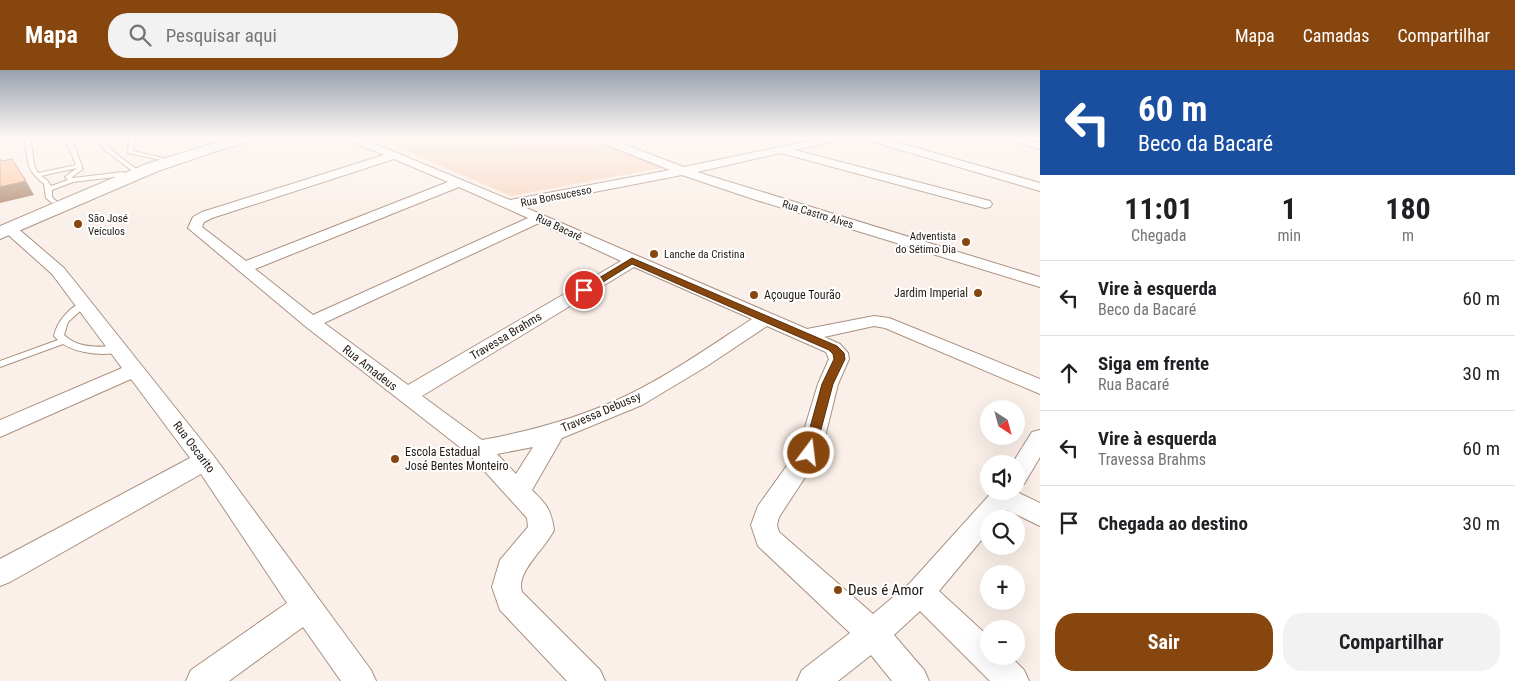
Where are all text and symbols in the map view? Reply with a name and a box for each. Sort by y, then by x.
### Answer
search box [108,13,458,58]
text: Mapa [25,21,78,49]
icon: search [126,21,154,49]
text: Pesquisar aqui [166,24,277,47]
text: Mapa [1235,25,1275,46]
text: Camadas [1303,25,1369,46]
text: Compartilhar [1397,25,1490,46]
text: 60 m [1138,89,1207,130]
icon: left [1055,90,1120,155]
text: Beco da Bacaré [1138,131,1273,156]
street label: Rua Bonsucesso [520,183,593,210]
text: 11:01 [1124,191,1193,226]
text: 1 [1282,191,1297,226]
text: 180 [1385,191,1431,226]
street label: Rua Castro Alves [781,197,855,231]
street label: Rua Bacaré [534,211,584,244]
place label: São José Veículos [88,212,128,238]
marker: São José Veículos [72,218,84,230]
text: Chegada [1131,226,1186,245]
text: min [1277,226,1301,245]
text: m [1402,226,1414,245]
place label: Adventista do Sétimo Dia [895,230,956,256]
marker: Adventista do Sétimo Dia [960,236,972,248]
marker: Lanche da Cristina [648,248,660,260]
place label: Lanche da Cristina [664,248,745,261]
pin [563,269,605,311]
icon: arrive [570,276,598,304]
text: Vire à esquerda [1098,277,1217,300]
icon: left [1055,284,1083,312]
place label: Jardim Imperial [894,286,968,300]
marker: Jardim Imperial [972,287,984,299]
text: 60 m [1463,287,1500,310]
place label: Açougue Tourão [764,288,841,302]
marker: Açougue Tourão [748,289,760,301]
text: Beco da Bacaré [1098,300,1196,319]
street label: Travessa Brahms [468,309,544,363]
street label: Rua Amadeus [340,342,400,394]
text: Siga em frente [1098,352,1209,375]
icon: ahead [1055,359,1083,387]
text: 30 m [1463,362,1500,385]
text: Rua Bacaré [1098,375,1169,394]
street label: Travessa Debussy [559,389,643,435]
north arrow [980,400,1025,445]
map controls [980,400,1025,665]
street label: Rua Oscarito [170,419,218,475]
position arrow [782,426,834,478]
text: Vire à esquerda [1098,427,1217,450]
icon: left [1055,434,1083,462]
text: 60 m [1463,437,1500,460]
place label: Escola Estadual José Bentes Monteiro [405,445,508,473]
text: Travessa Brahms [1098,450,1206,469]
marker: Escola Estadual José Bentes Monteiro [389,453,401,465]
button: sound [980,455,1025,500]
icon: arrive [1055,509,1083,537]
button: search [980,510,1025,555]
text: Chegada ao destino [1098,512,1248,535]
text: 30 m [1463,512,1500,535]
button: + [980,565,1025,610]
place label: Deus é Amor [848,581,924,599]
marker: Deus é Amor [832,584,844,596]
button: Sair [1055,613,1273,671]
button: Compartilhar [1283,613,1500,671]
button: − [980,620,1025,665]

